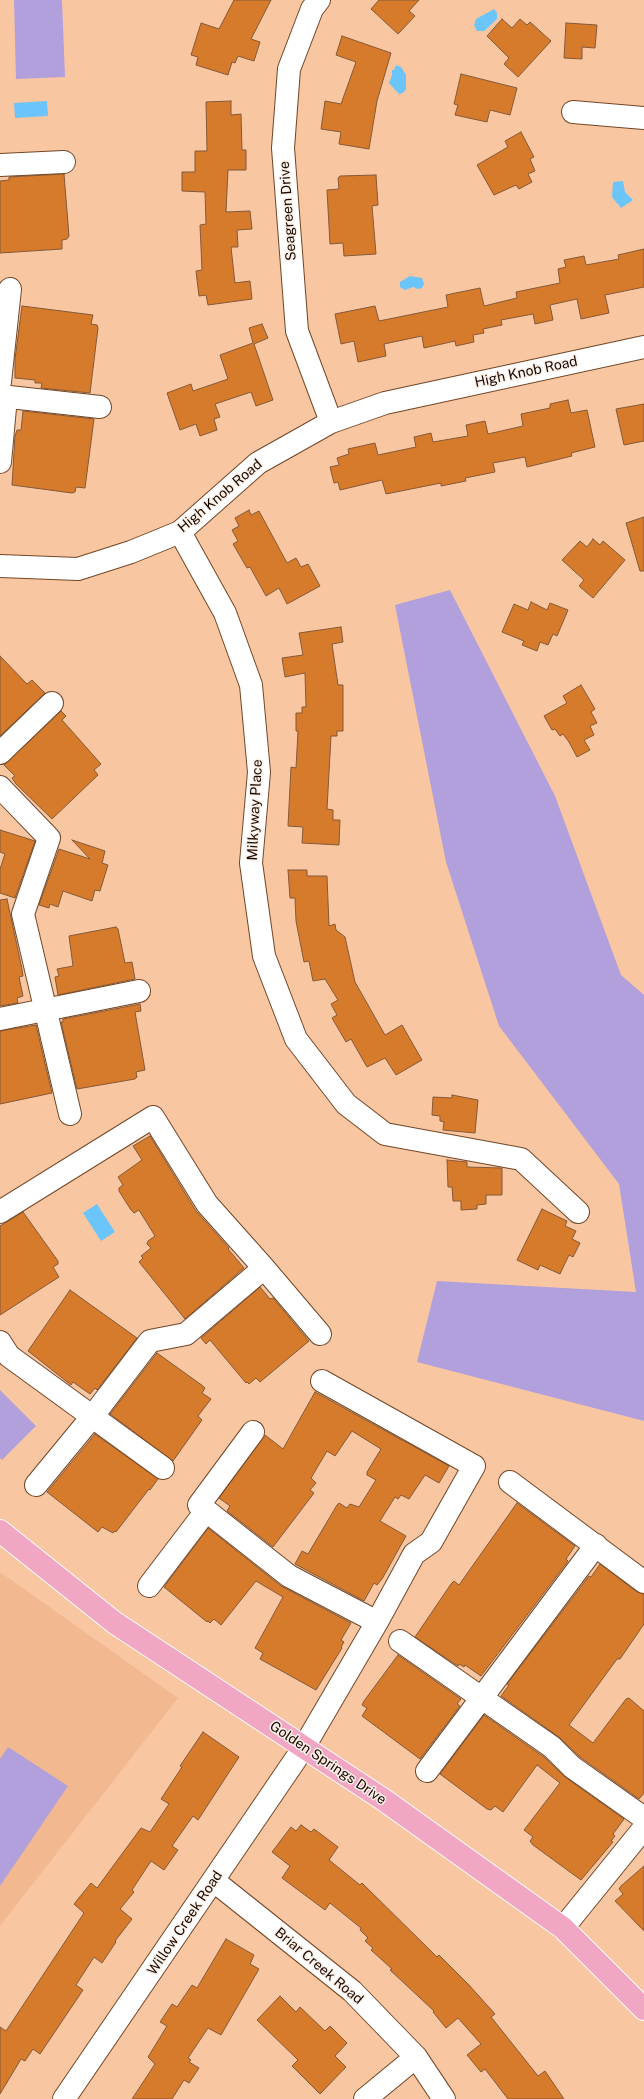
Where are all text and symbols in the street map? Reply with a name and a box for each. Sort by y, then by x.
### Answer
street label: Seagreen Drive [276,161,300,261]
street label: High Knob Road [473,353,579,391]
street label: High Knob Road [174,456,266,536]
street label: Milkyway Place [244,759,266,861]
street label: Golden Springs Drive [266,1718,390,1808]
street label: Willow Creek Road [144,1868,226,1978]
street label: Briar Creek Road [271,1924,367,2008]

